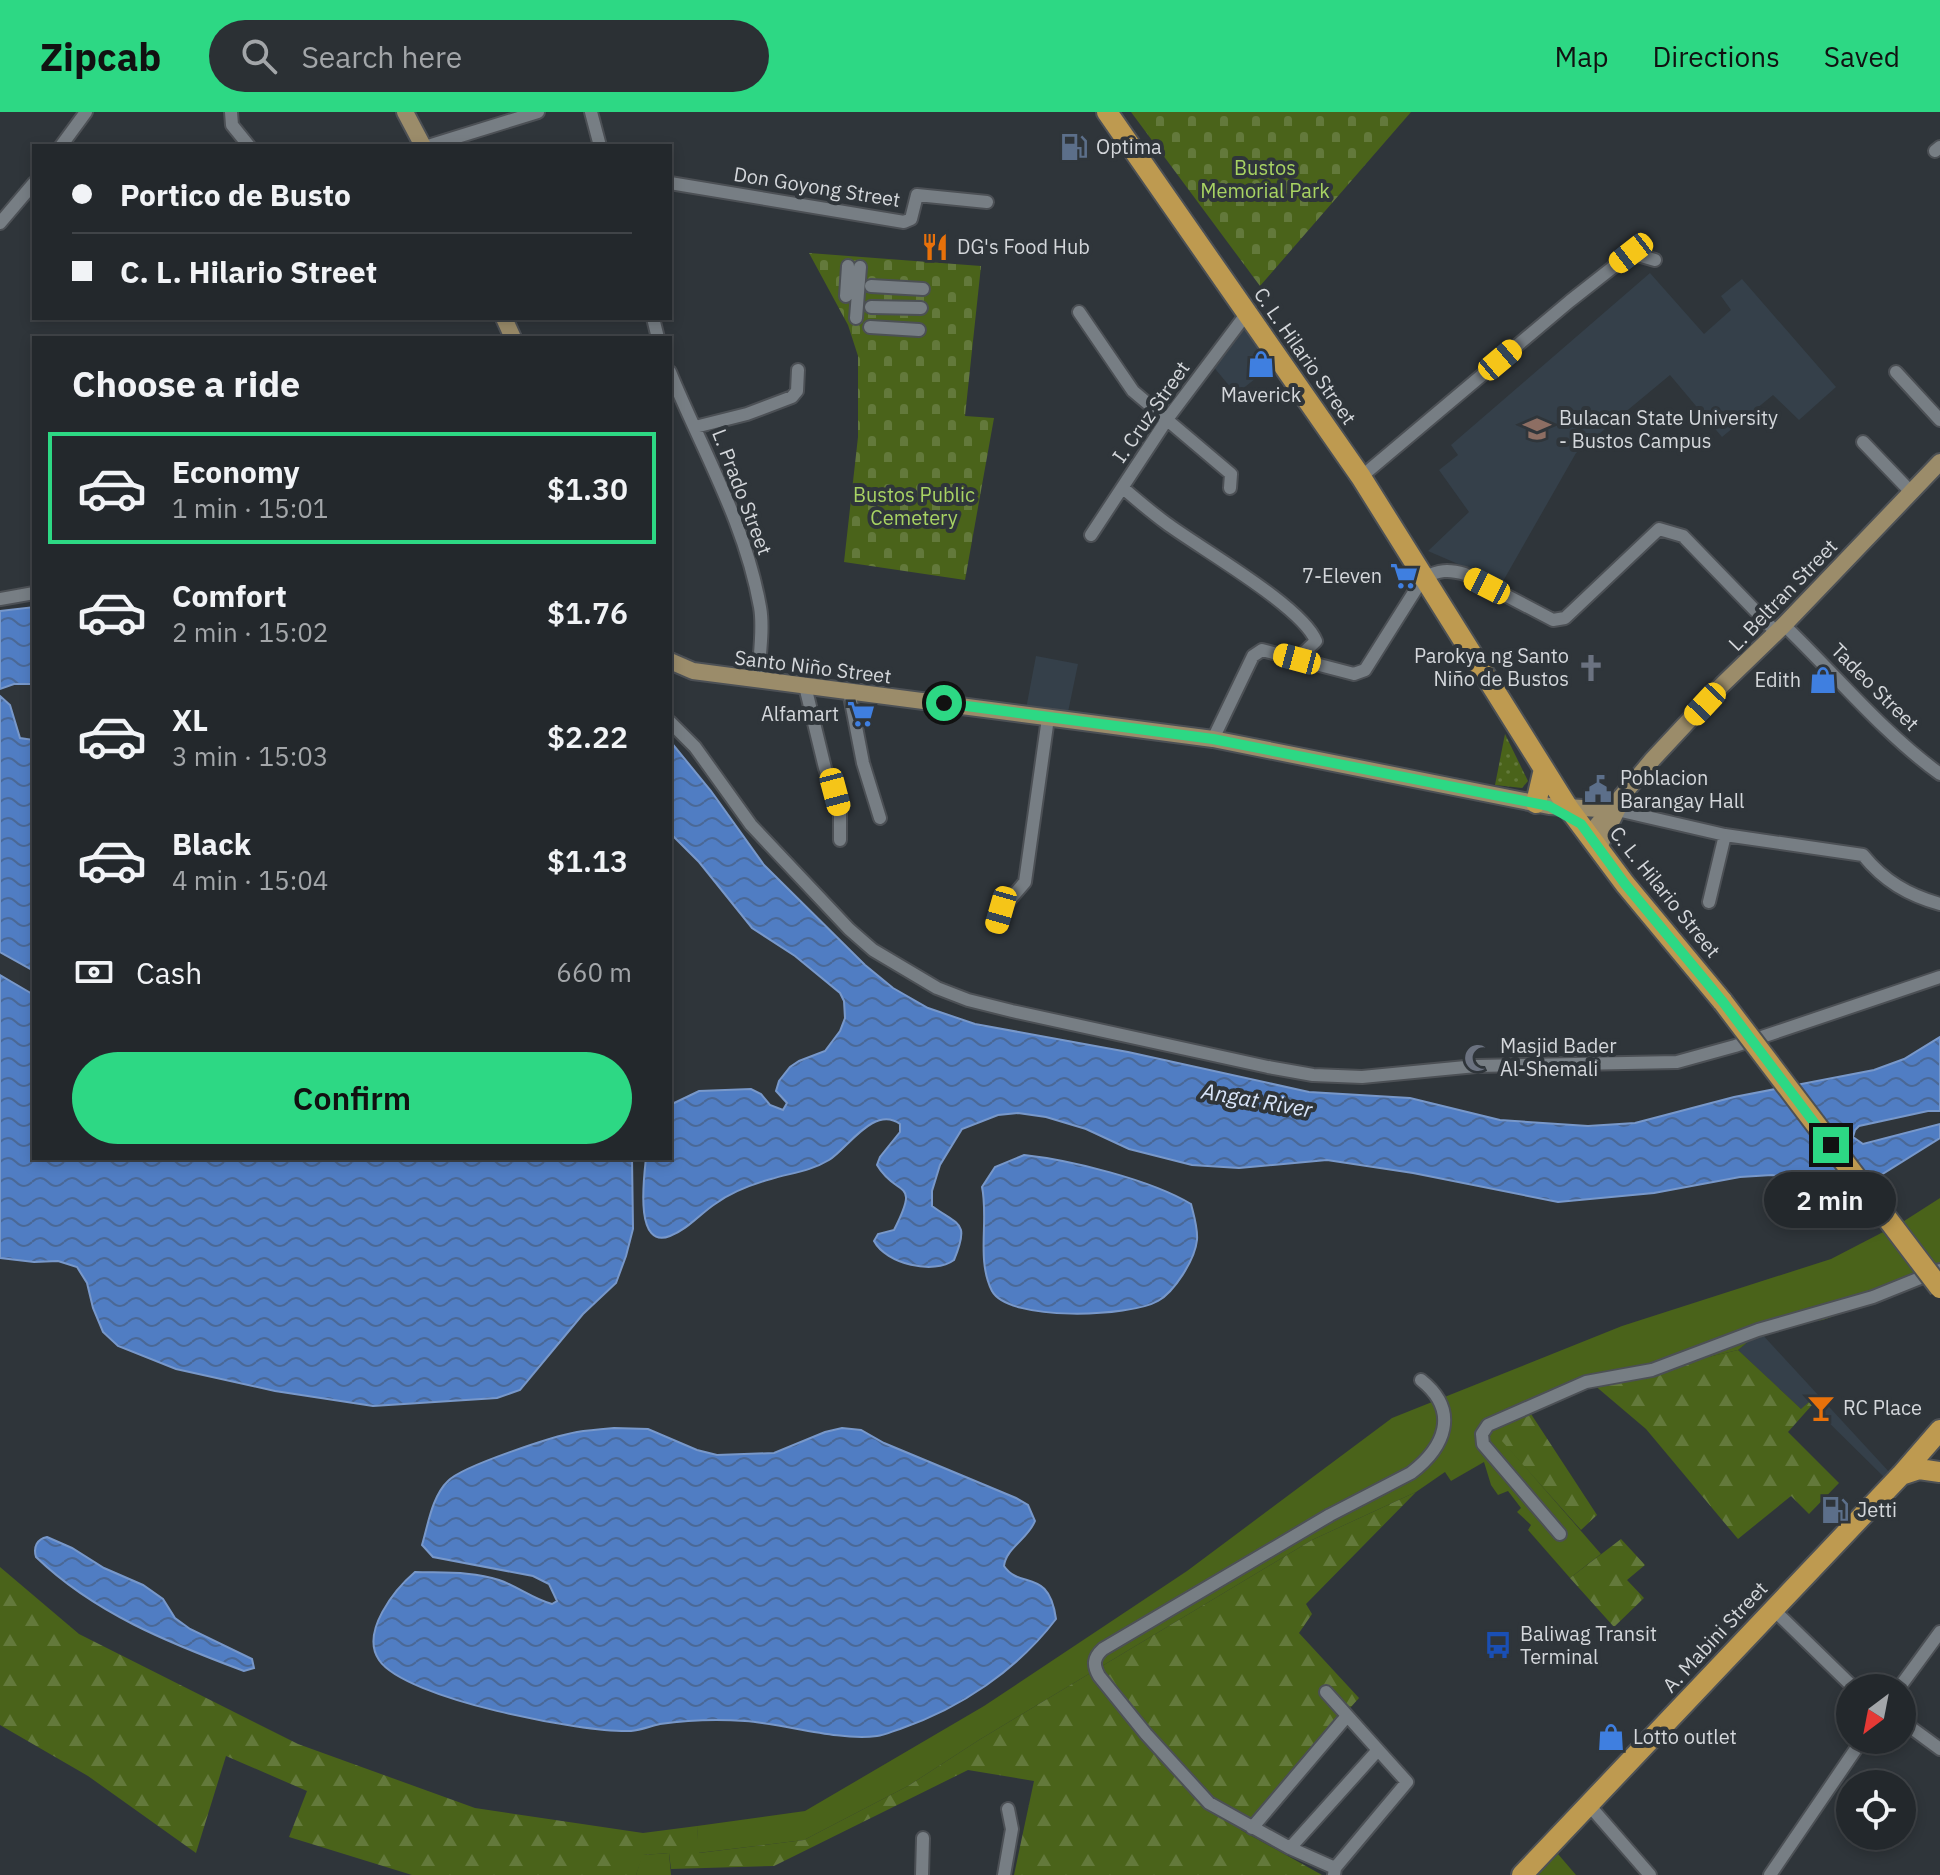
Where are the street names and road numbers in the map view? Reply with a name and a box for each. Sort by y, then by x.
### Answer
street label: Don Goyong Street [732,160,902,213]
street label: C. L. Hilario Street [1248,282,1363,430]
street label: I. Cruz Street [1106,356,1196,468]
street label: L. Prado Street [706,425,779,559]
street label: L. Beltran Street [1722,533,1843,657]
street label: Tadeo Street [1825,637,1925,737]
street label: Santo Niño Street [733,643,893,690]
street label: C. L. Hilario Street [1604,820,1727,963]
street label: A. Mabini Street [1656,1575,1773,1698]

